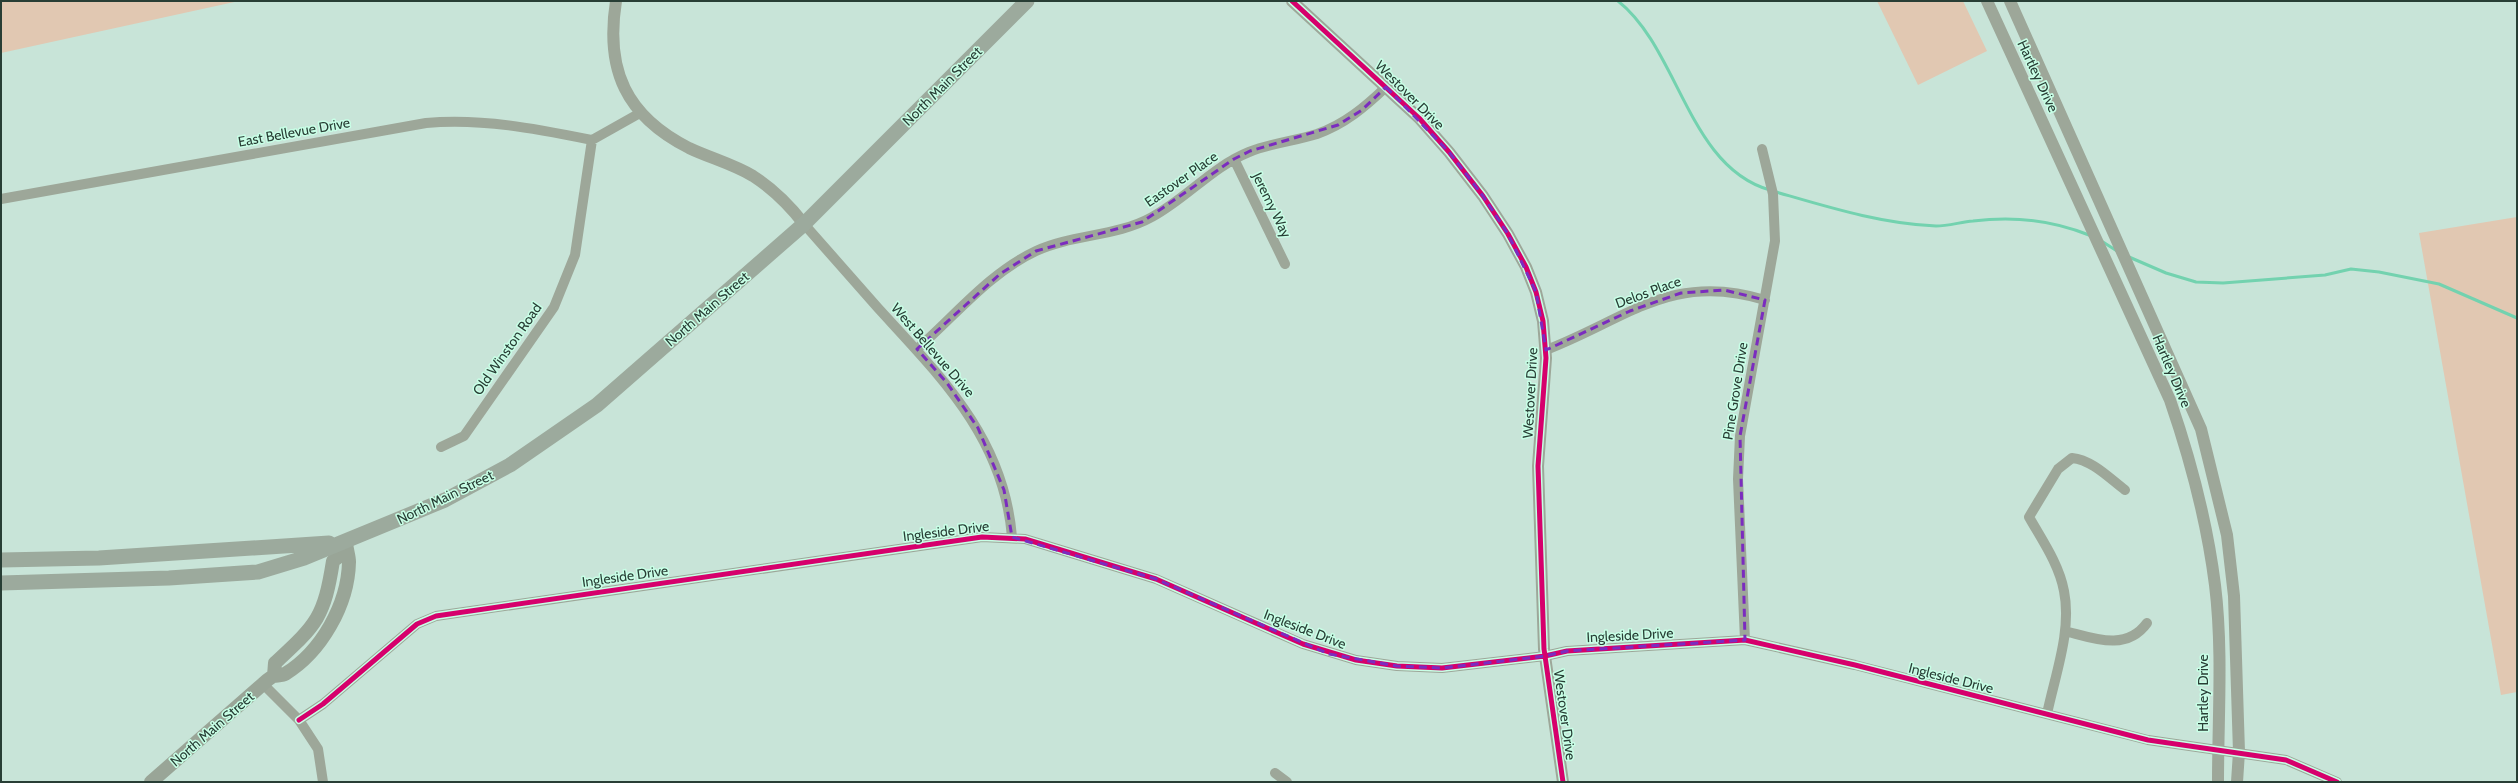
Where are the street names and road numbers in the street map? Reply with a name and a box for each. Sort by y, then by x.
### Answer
street label: Hartley Drive [2013,37,2063,115]
street label: North Main Street [898,42,986,130]
street label: Westover Drive [1372,57,1448,133]
street label: East Bellevue Drive [237,113,351,151]
street label: Eastover Place [1141,147,1221,211]
street label: Jeremy Way [1248,168,1296,241]
street label: North Main Street [661,268,753,350]
street label: Delos Place [1613,272,1683,312]
street label: Old Winston Road [469,299,545,399]
street label: West Bellevue Drive [887,299,979,401]
street label: Hartley Drive [2149,332,2195,410]
street label: Pine Grove Drive [1718,341,1752,441]
street label: Westover Drive [1519,347,1541,439]
street label: North Main Street [394,466,496,528]
street label: Ingleside Drive [902,517,990,545]
street label: Ingleside Drive [581,561,669,591]
street label: Ingleside Drive [1261,605,1349,653]
street label: Ingleside Drive [1586,624,1674,646]
street label: Hartley Drive [2194,654,2212,732]
street label: Ingleside Drive [1907,659,1995,697]
street label: Westover Drive [1550,669,1580,761]
street label: North Main Street [166,688,258,770]

